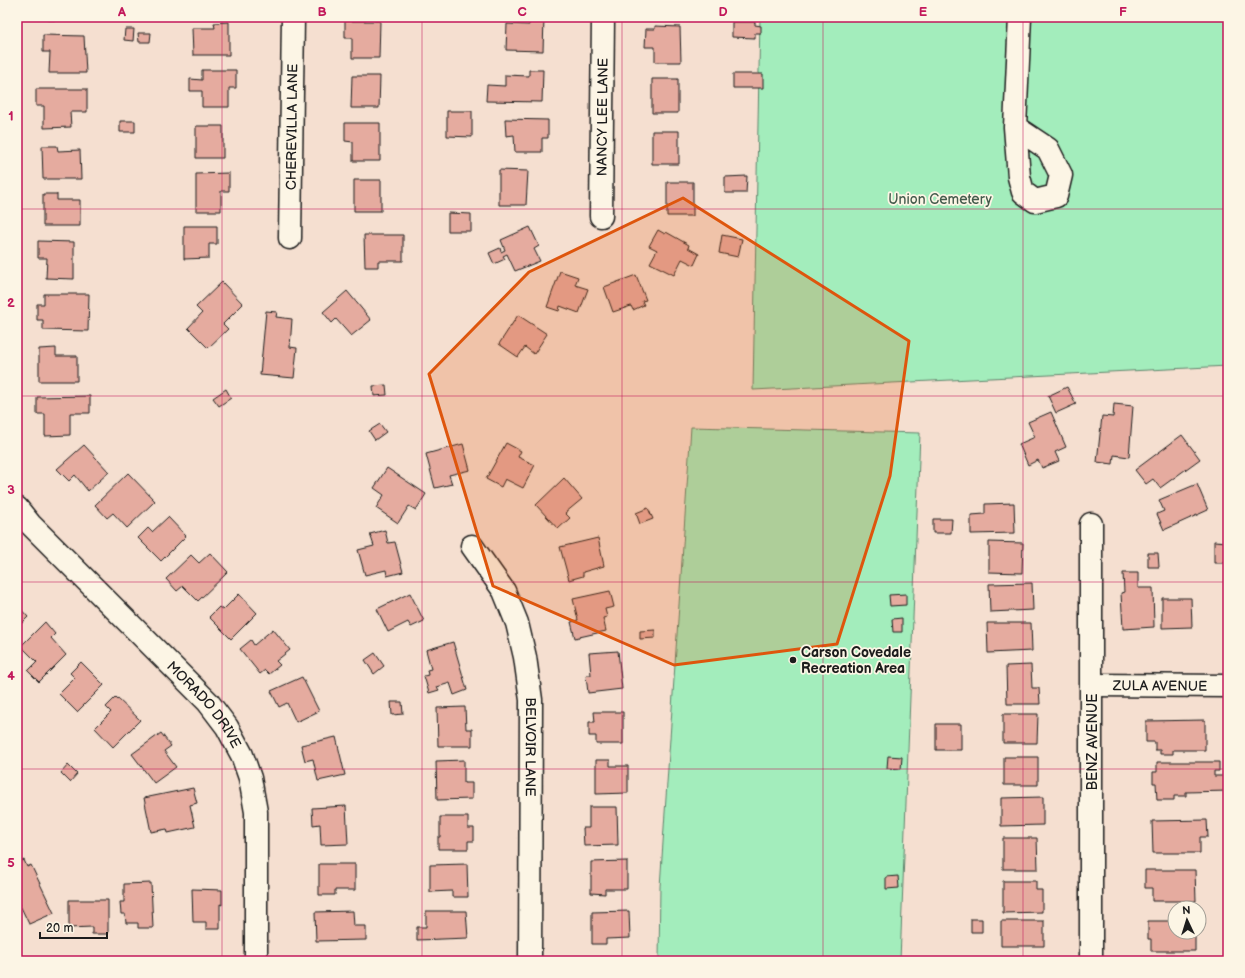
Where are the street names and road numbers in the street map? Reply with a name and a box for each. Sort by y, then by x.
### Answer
street label: NANCY LEE LANE [593,58,611,176]
street label: CHEREVILLA LANE [282,64,301,190]
street label: MORADO DRIVE [163,657,245,751]
street label: ZULA AVENUE [1112,677,1207,694]
street label: BENZ AVENUE [1084,694,1101,790]
street label: BELVOIR LANE [522,697,540,796]

